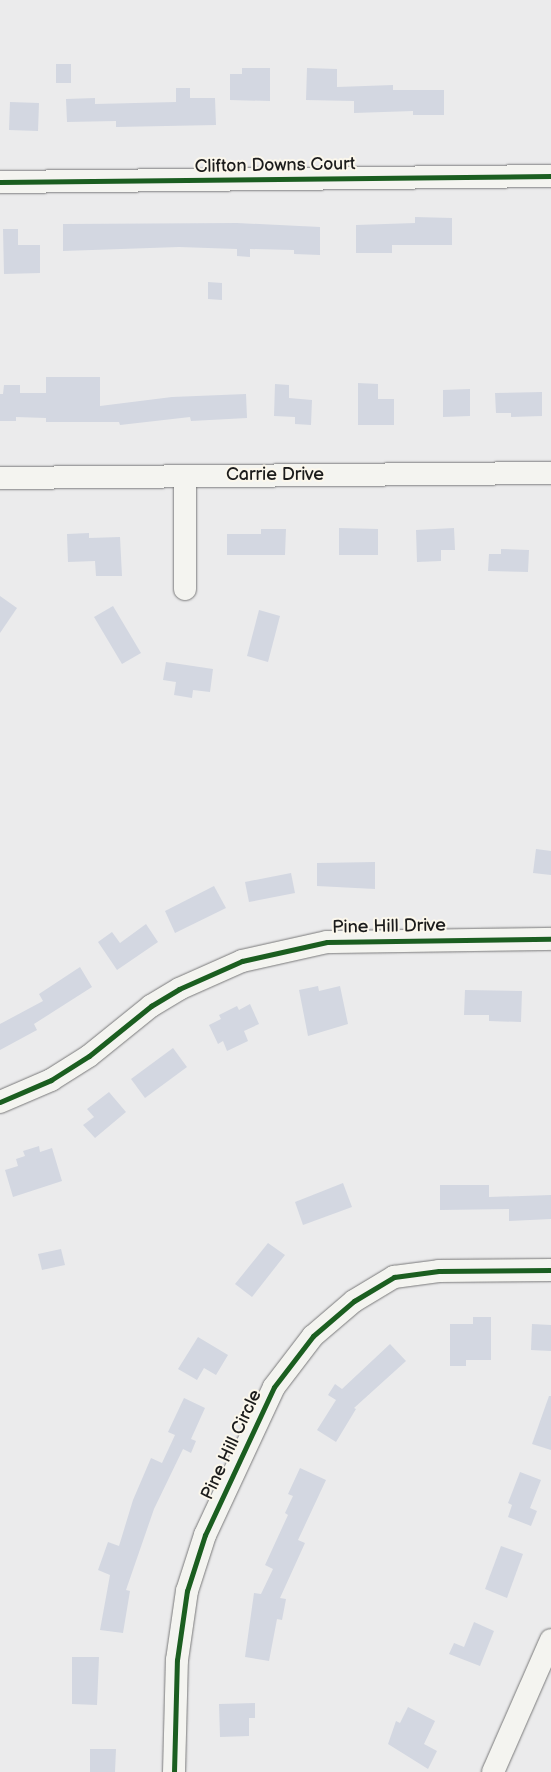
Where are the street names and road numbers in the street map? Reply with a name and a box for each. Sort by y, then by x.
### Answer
street label: Clifton Downs Court [194,154,356,178]
street label: Carrie Drive [226,464,324,486]
street label: Pine Hill Drive [332,915,446,939]
street label: Pine Hill Circle [197,1387,267,1503]

